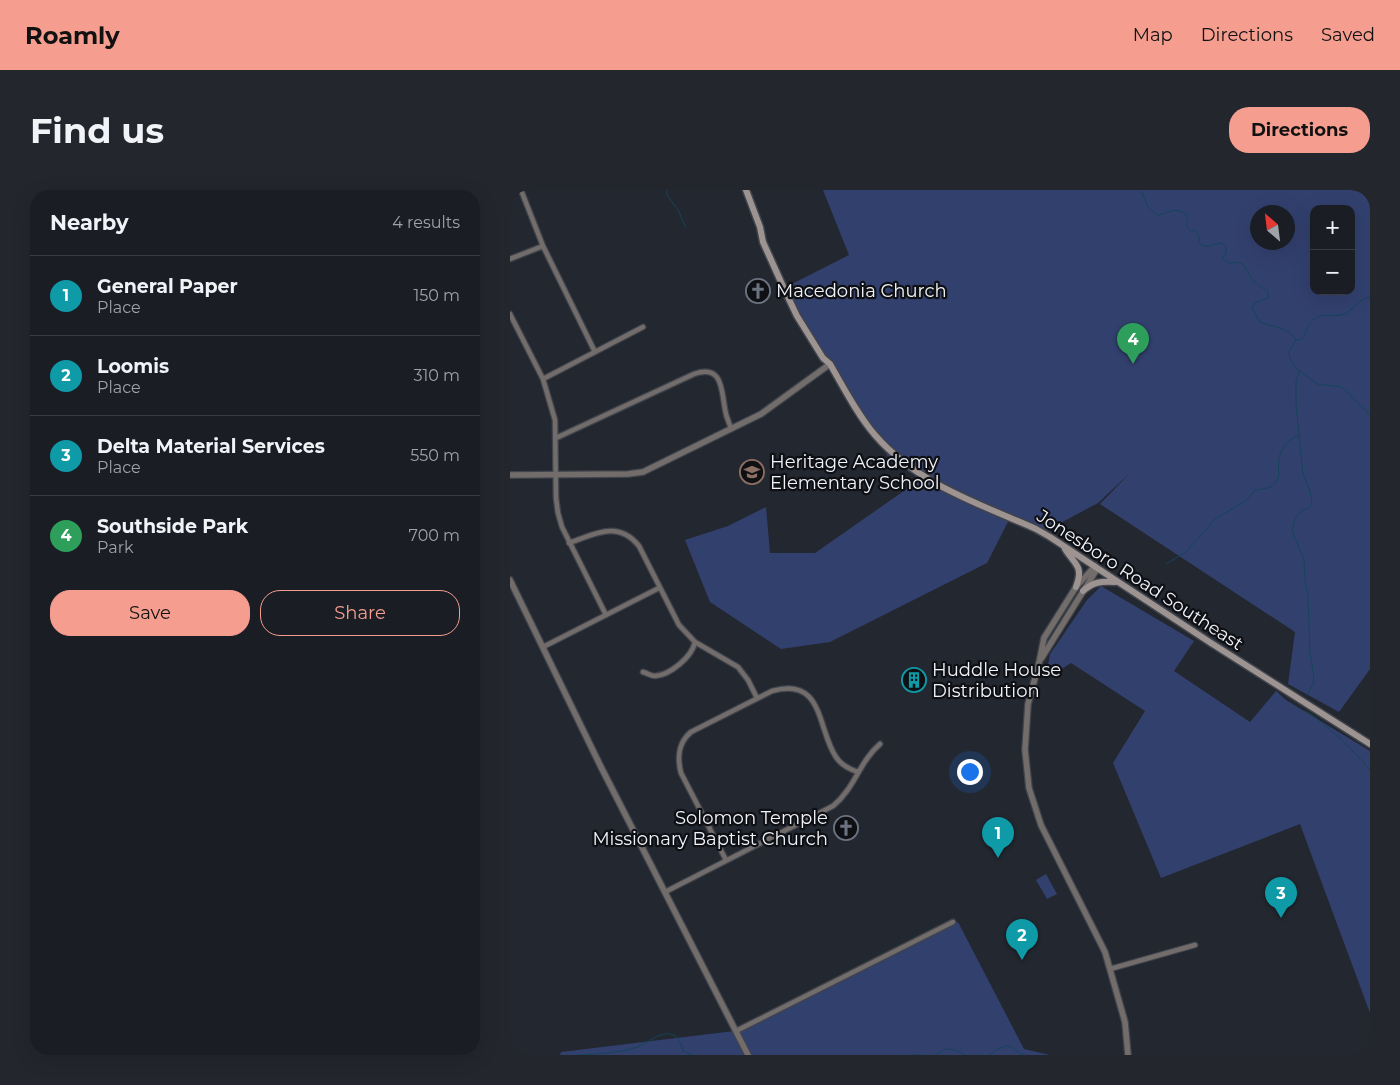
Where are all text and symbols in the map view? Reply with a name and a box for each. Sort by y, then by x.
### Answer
text: Roamly [25,21,120,50]
text: Map [1133,24,1173,46]
text: Directions [1201,24,1293,46]
text: Saved [1321,24,1375,46]
button: Directions [1229,107,1370,153]
text: Find us [30,109,164,152]
north arrow [1250,205,1295,250]
map controls [1310,205,1355,295]
button: + [1310,205,1355,250]
text: Nearby [50,210,129,235]
text: 4 results [392,213,460,232]
button: − [1310,250,1355,295]
text: General Paper [97,275,238,298]
church icon: Macedonia Church [745,278,771,304]
place label: Macedonia Church [776,280,947,302]
text: 1 [63,286,69,305]
text: 150 m [413,286,460,305]
text: Place [97,298,141,317]
pin: 4 [1117,323,1149,364]
text: Loomis [97,355,169,378]
text: 2 [61,366,71,385]
text: 310 m [413,366,460,385]
text: Place [97,378,141,397]
text: Delta Material Services [97,435,325,458]
text: 3 [61,446,71,465]
text: 550 m [410,446,460,465]
place label: Heritage Academy Elementary School [770,451,940,494]
text: Place [97,458,141,477]
school or university icon: Heritage Academy Elementary School [739,459,765,485]
street label: Jonesboro Road Southeast [1032,504,1247,655]
text: Southside Park [97,515,248,538]
text: 4 [60,526,72,545]
text: 700 m [409,526,460,545]
text: Park [97,538,134,557]
button: Save [50,590,250,636]
button: Share [260,590,460,636]
place label: Huddle House Distribution [932,659,1061,702]
building icon: Huddle House Distribution [901,667,927,693]
your location [957,759,983,785]
place label: Solomon Temple Missionary Baptist Church [592,807,828,850]
church icon: Solomon Temple Missionary Baptist Church [833,815,859,841]
pin: 1 [982,817,1014,858]
pin: 3 [1265,877,1297,918]
pin: 2 [1006,919,1038,960]

